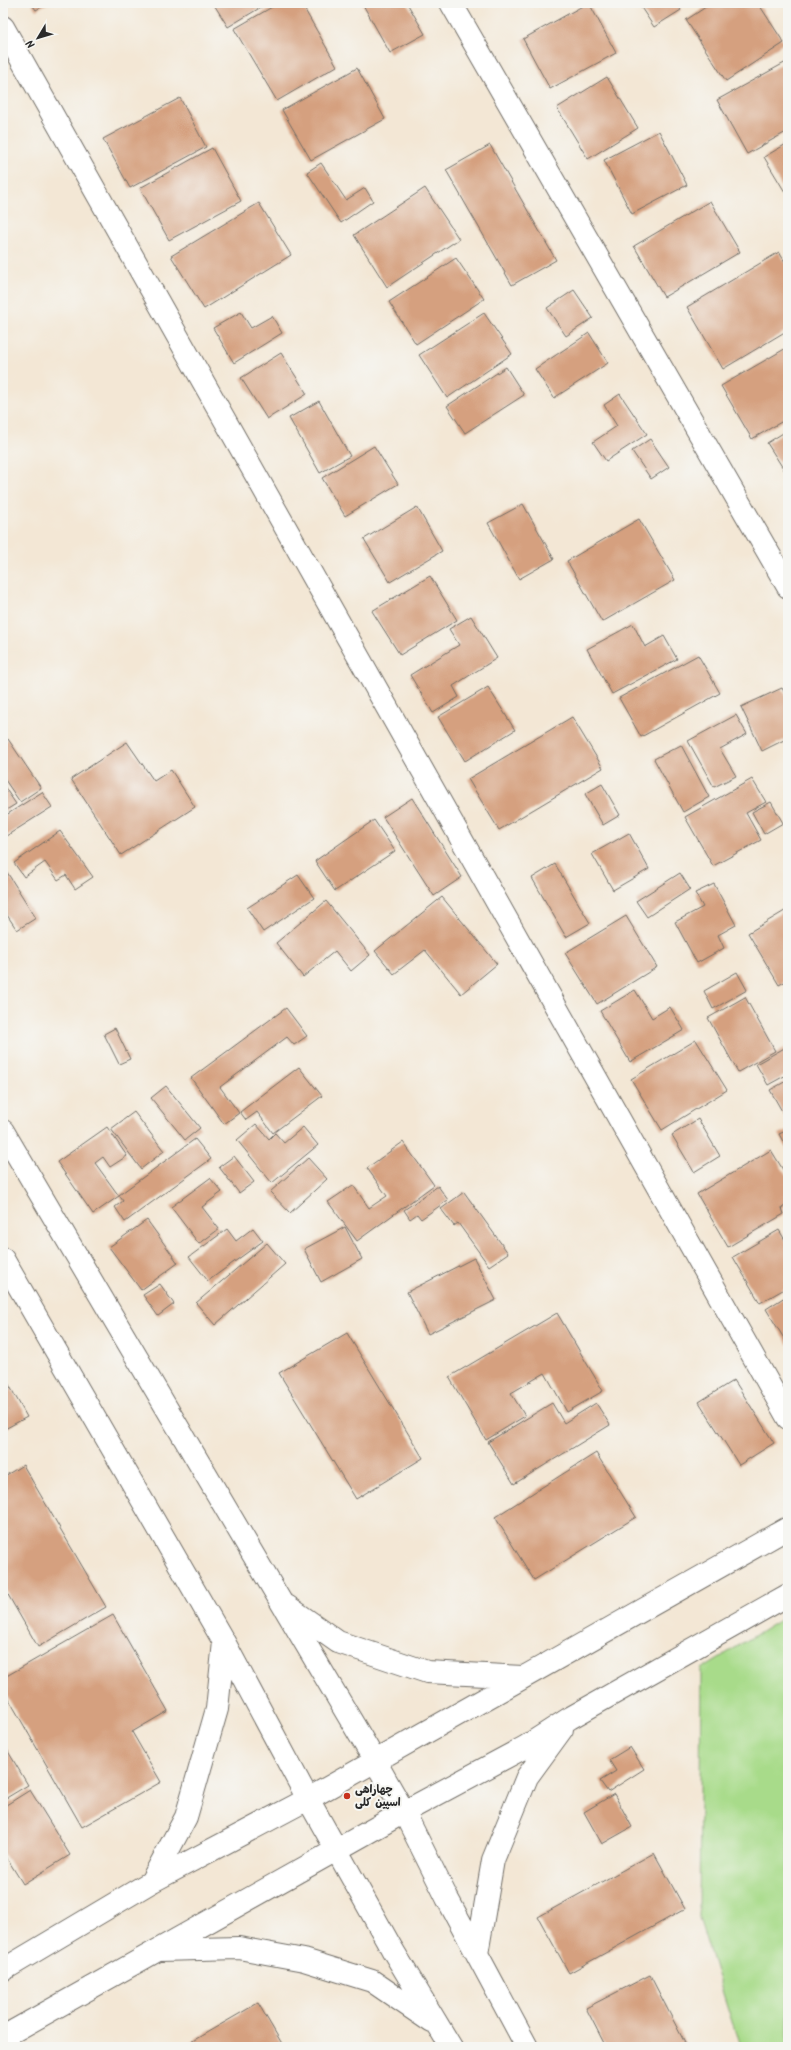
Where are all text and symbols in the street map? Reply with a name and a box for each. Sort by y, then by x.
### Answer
north arrow [18,18,58,58]
text: N [22,35,40,52]
place label: چهاراهی اسپین کلی [355,1781,401,1812]
marker: چهاراهی اسپین کلی [342,1791,352,1801]

